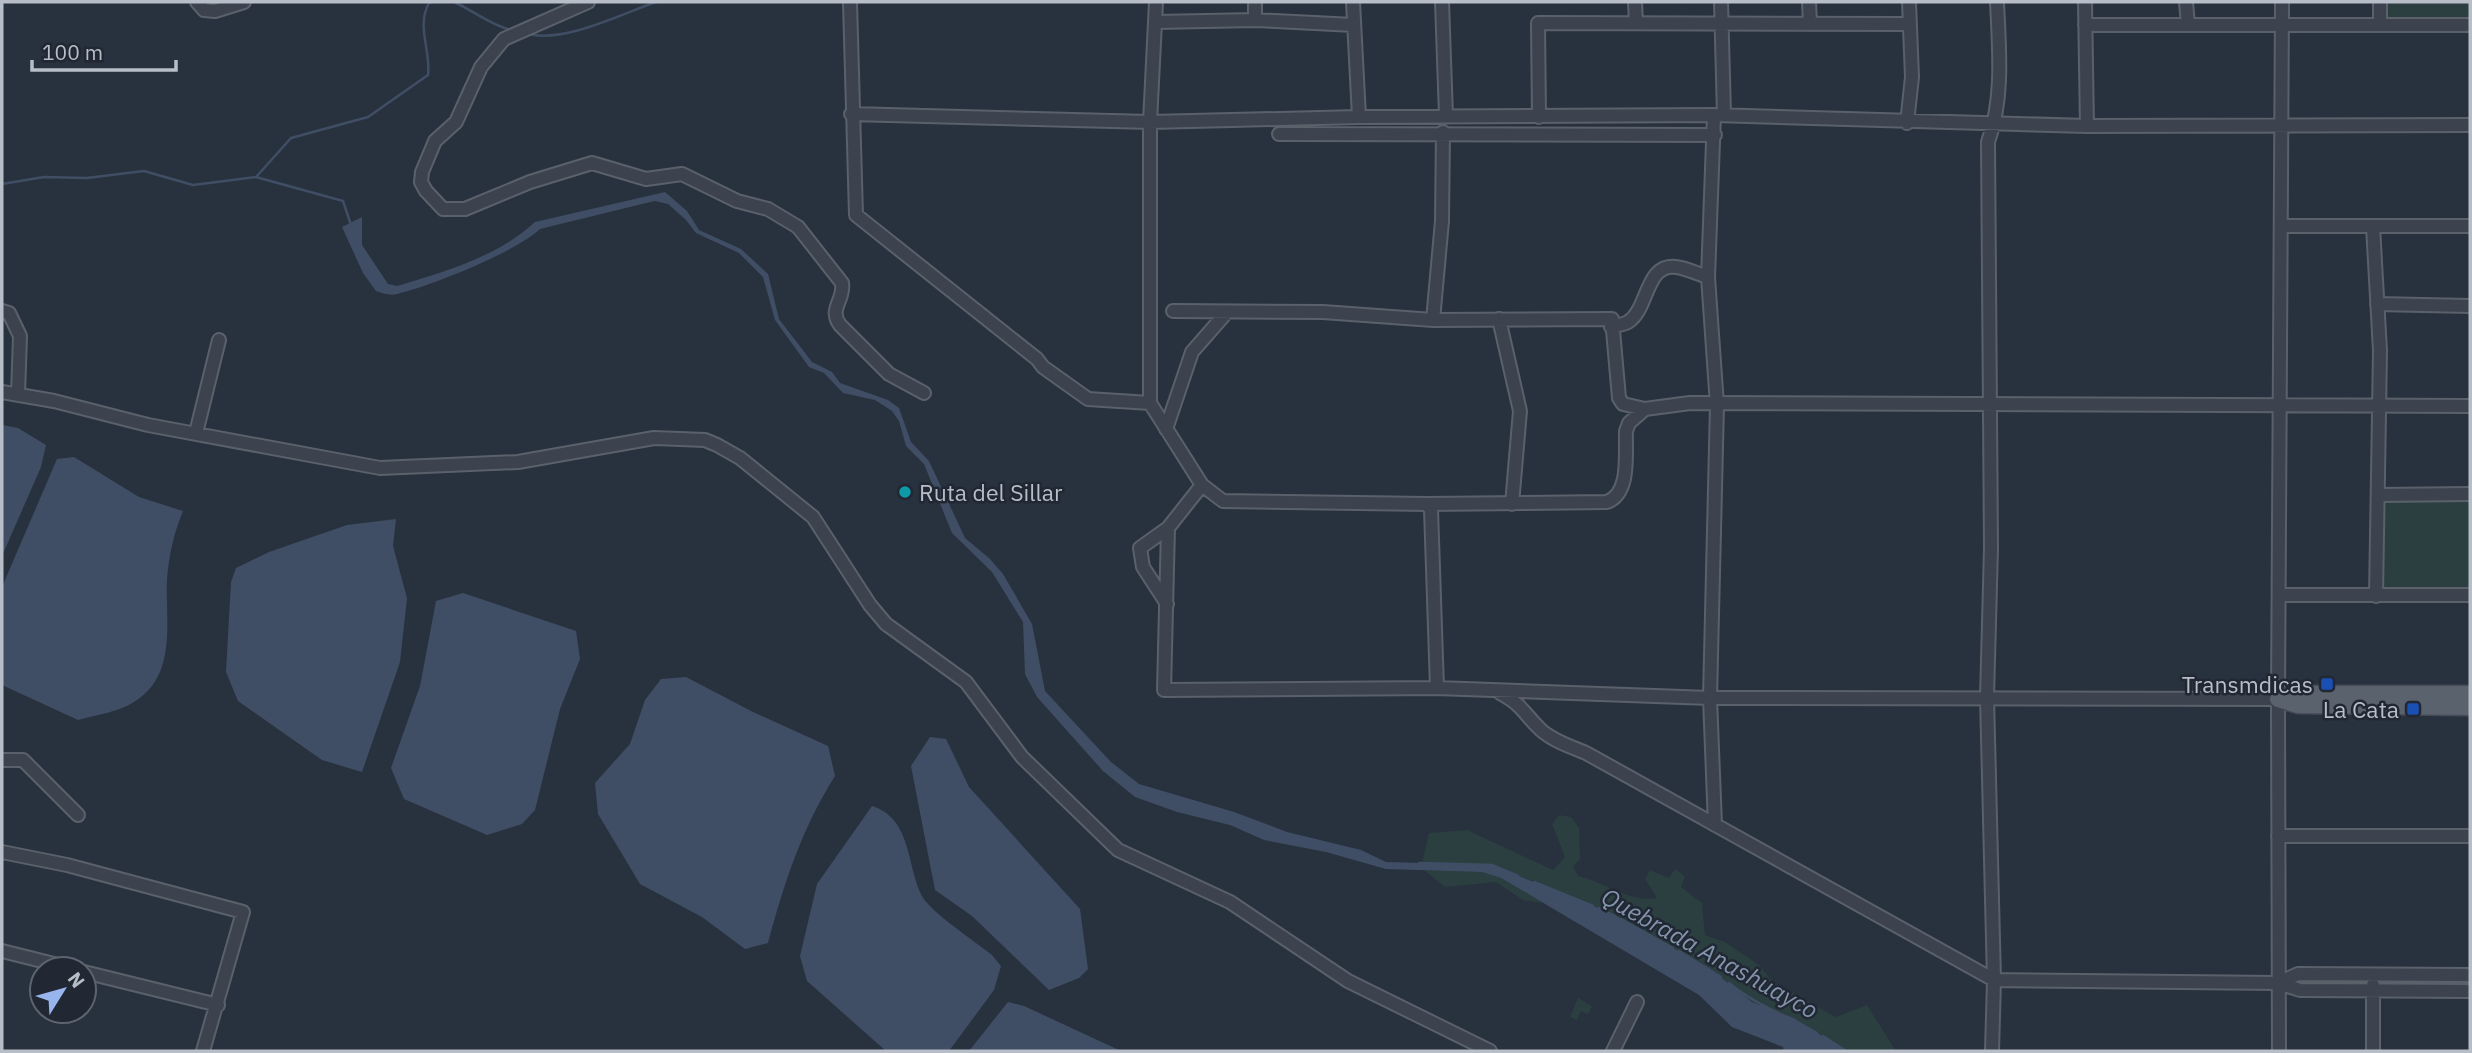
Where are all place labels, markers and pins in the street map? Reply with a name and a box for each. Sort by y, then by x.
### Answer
place label: Ruta del Sillar [919,477,1063,507]
marker: Ruta del Sillar [897,484,913,500]
place label: Transmdicas [2182,669,2313,699]
marker: Transmdicas [2319,676,2335,692]
place label: La Cata [2323,694,2399,724]
marker: La Cata [2405,701,2421,717]

